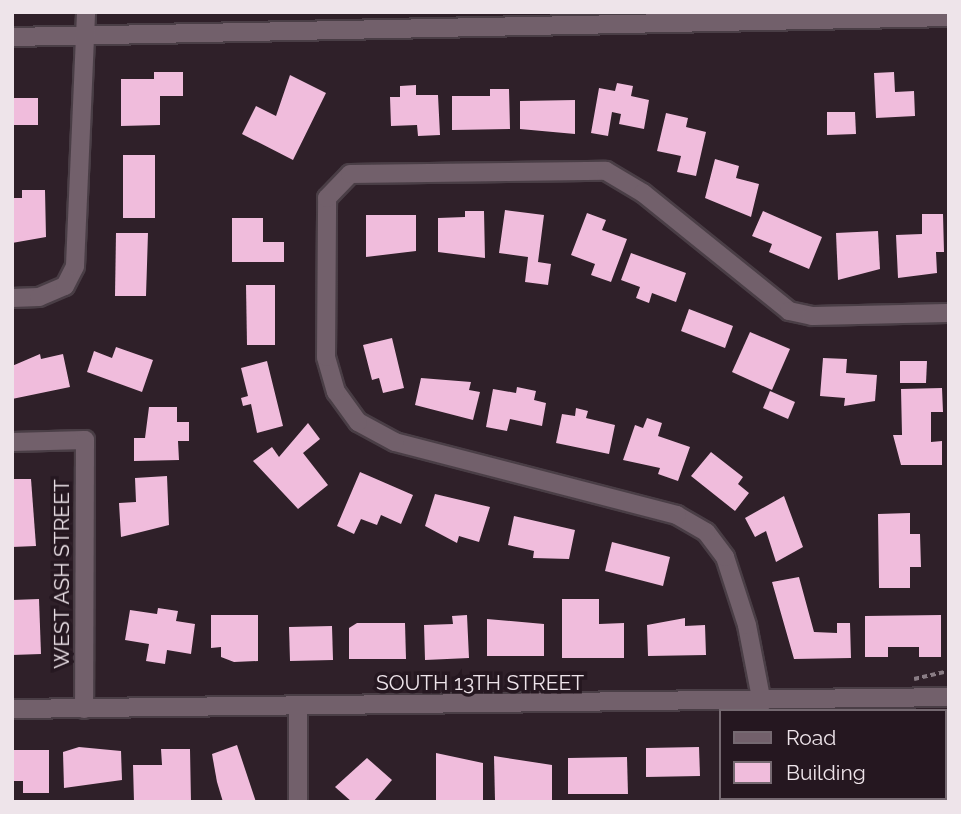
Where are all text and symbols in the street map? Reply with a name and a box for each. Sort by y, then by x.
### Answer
street label: WEST ASH STREET [49,479,75,669]
street label: SOUTH 13TH STREET [376,670,584,696]
legend [720,709,947,800]
text: Road [786,725,836,750]
text: Building [786,760,866,785]

